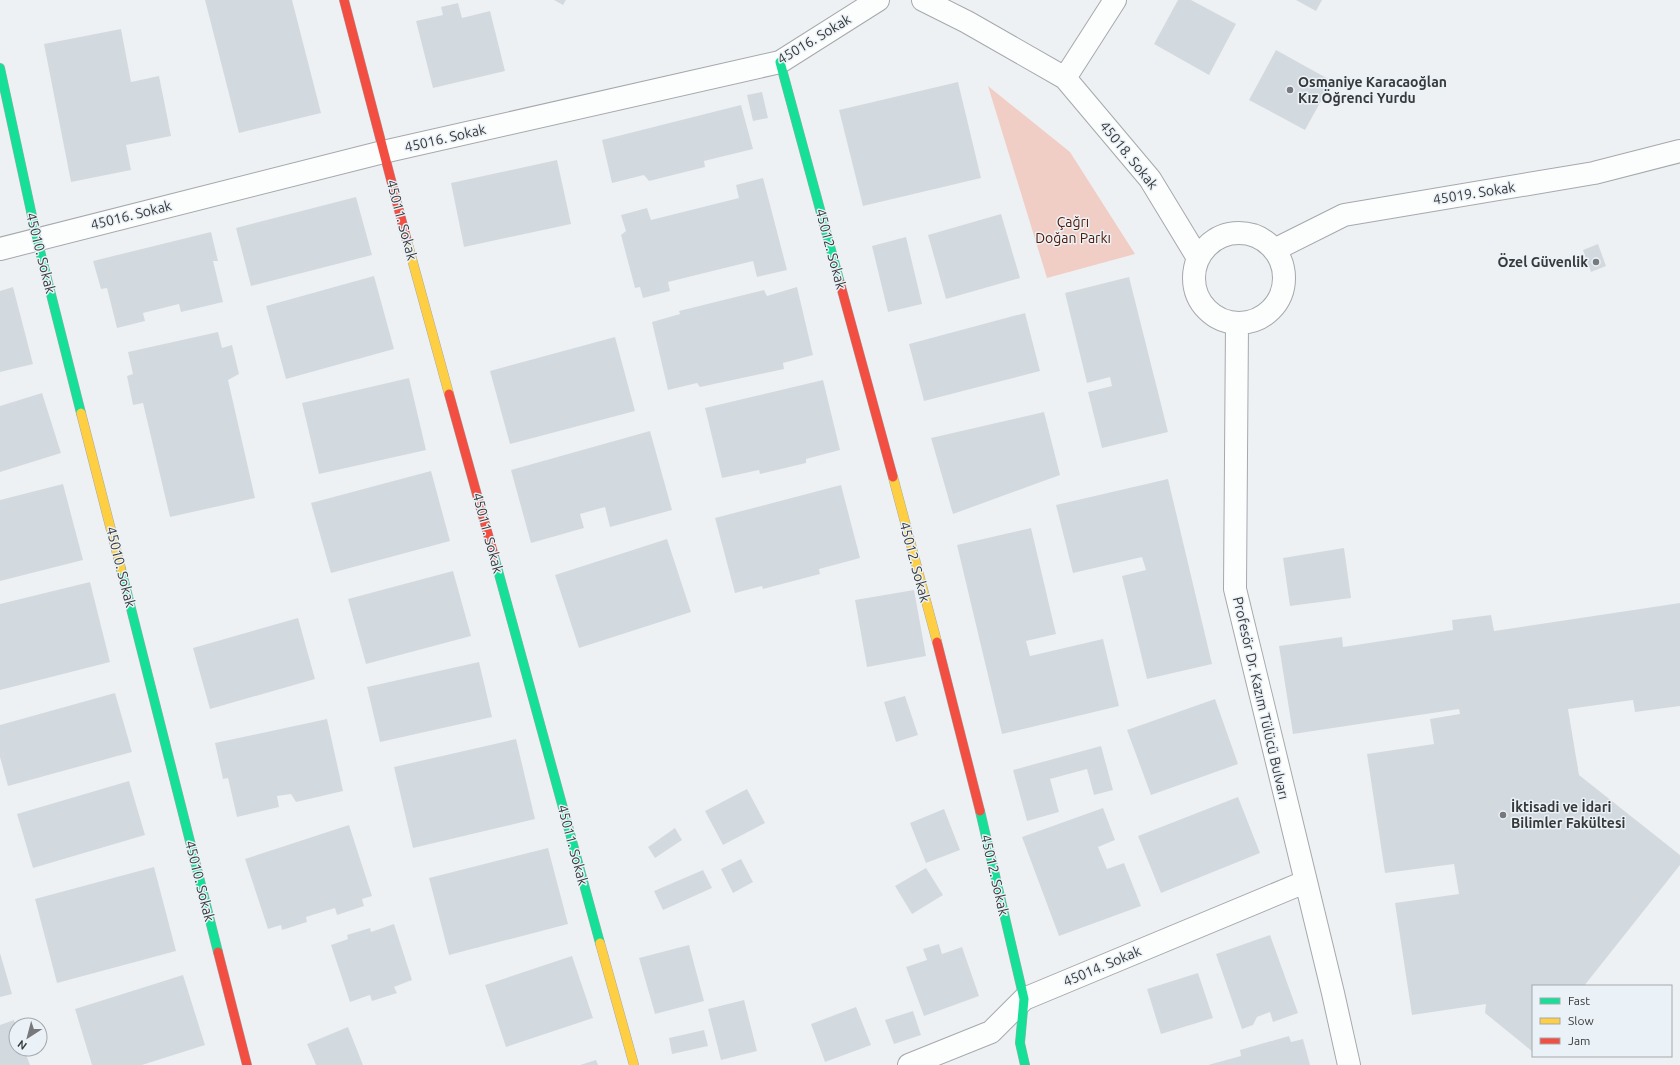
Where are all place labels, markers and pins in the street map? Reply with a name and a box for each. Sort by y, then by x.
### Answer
place label: Osmaniye Karacaoğlan Kız Öğrenci Yurdu [1298,74,1447,106]
marker: Osmaniye Karacaoğlan Kız Öğrenci Yurdu [1285,85,1295,95]
place label: Özel Güvenlik [1497,253,1588,270]
marker: Özel Güvenlik [1591,257,1601,267]
place label: İktisadi ve İdari Bilimler Fakültesi [1511,798,1626,831]
marker: İktisadi ve İdari Bilimler Fakültesi [1498,810,1508,820]

